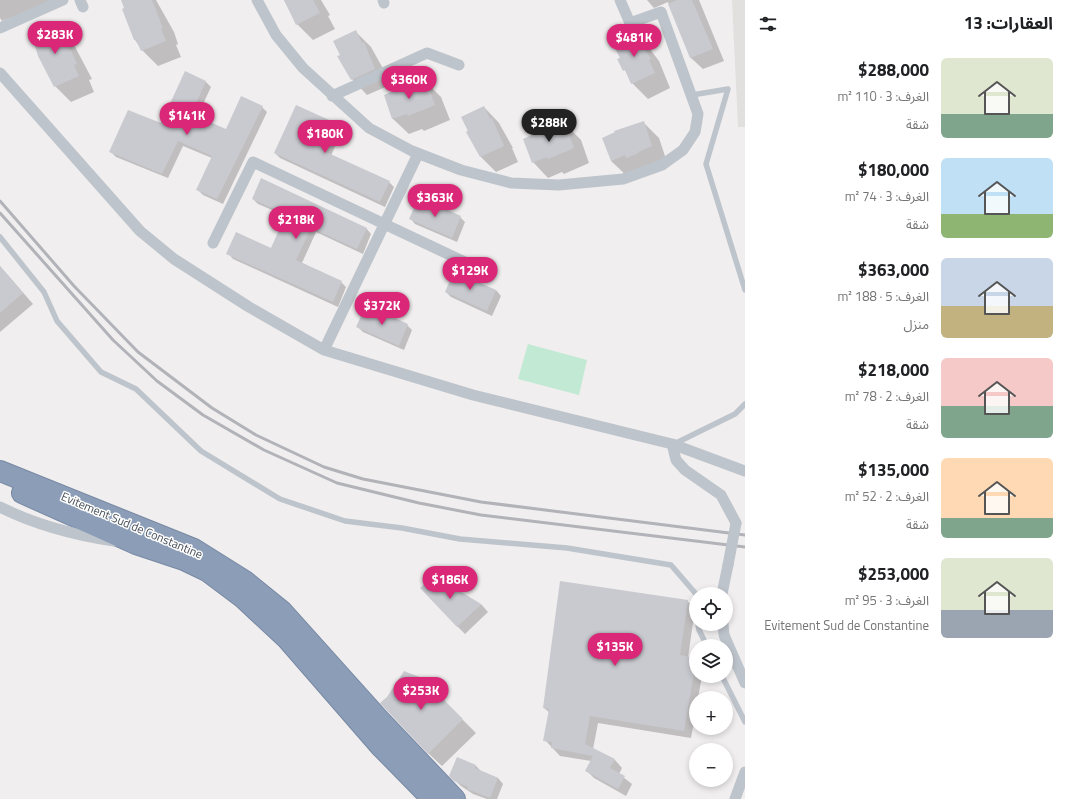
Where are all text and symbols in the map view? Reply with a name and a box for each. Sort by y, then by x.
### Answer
text: العقارات: 13 [964,10,1053,36]
icon: filters [757,13,779,35]
pin: $283K [27,21,83,55]
text: $283K [37,24,73,44]
pin: $481K [606,24,662,58]
text: $481K [616,27,652,47]
text: $288,000 [858,57,929,83]
pin: $360K [381,66,437,100]
text: $360K [391,69,427,89]
icon: home [973,74,1021,122]
text: الغرف: 3 · 110 m² [837,86,929,106]
pin: $141K [159,102,215,136]
text: $141K [169,105,205,125]
pin: $288K [521,109,577,143]
text: $288K [531,112,567,132]
text: شقة [906,114,929,134]
pin: $180K [297,120,353,154]
text: $180K [307,123,343,143]
text: $180,000 [858,157,929,183]
icon: home [973,174,1021,222]
pin: $363K [407,184,463,218]
text: الغرف: 3 · 74 m² [845,186,929,206]
text: $363K [417,187,453,207]
pin: $218K [268,206,324,240]
text: $218K [278,209,314,229]
text: شقة [906,214,929,234]
pin: $129K [442,257,498,291]
text: $363,000 [858,257,929,283]
text: $129K [452,260,488,280]
icon: home [973,274,1021,322]
text: الغرف: 5 · 188 m² [837,286,929,306]
pin: $372K [354,292,410,326]
text: $372K [364,295,400,315]
text: منزل [904,314,929,334]
text: $218,000 [858,357,929,383]
icon: home [973,374,1021,422]
text: الغرف: 2 · 78 m² [845,386,929,406]
text: شقة [906,414,929,434]
text: $135,000 [858,457,929,483]
icon: home [973,474,1021,522]
text: الغرف: 2 · 52 m² [845,486,929,506]
street label: Evitement Sud de Constantine [58,487,206,563]
text: شقة [906,514,929,534]
text: $253,000 [858,561,929,587]
pin: $186K [422,566,478,600]
text: $186K [432,569,468,589]
icon: home [973,574,1021,622]
map controls [689,587,733,787]
button: locate [689,587,733,631]
text: الغرف: 3 · 95 m² [845,590,929,610]
text: Evitement Sud de Constantine [764,615,929,635]
pin: $135K [587,633,643,667]
text: $135K [597,636,633,656]
button: layers [689,639,733,683]
pin: $253K [393,677,449,711]
text: $253K [403,680,439,700]
button: + [689,691,733,735]
button: − [689,743,733,787]

